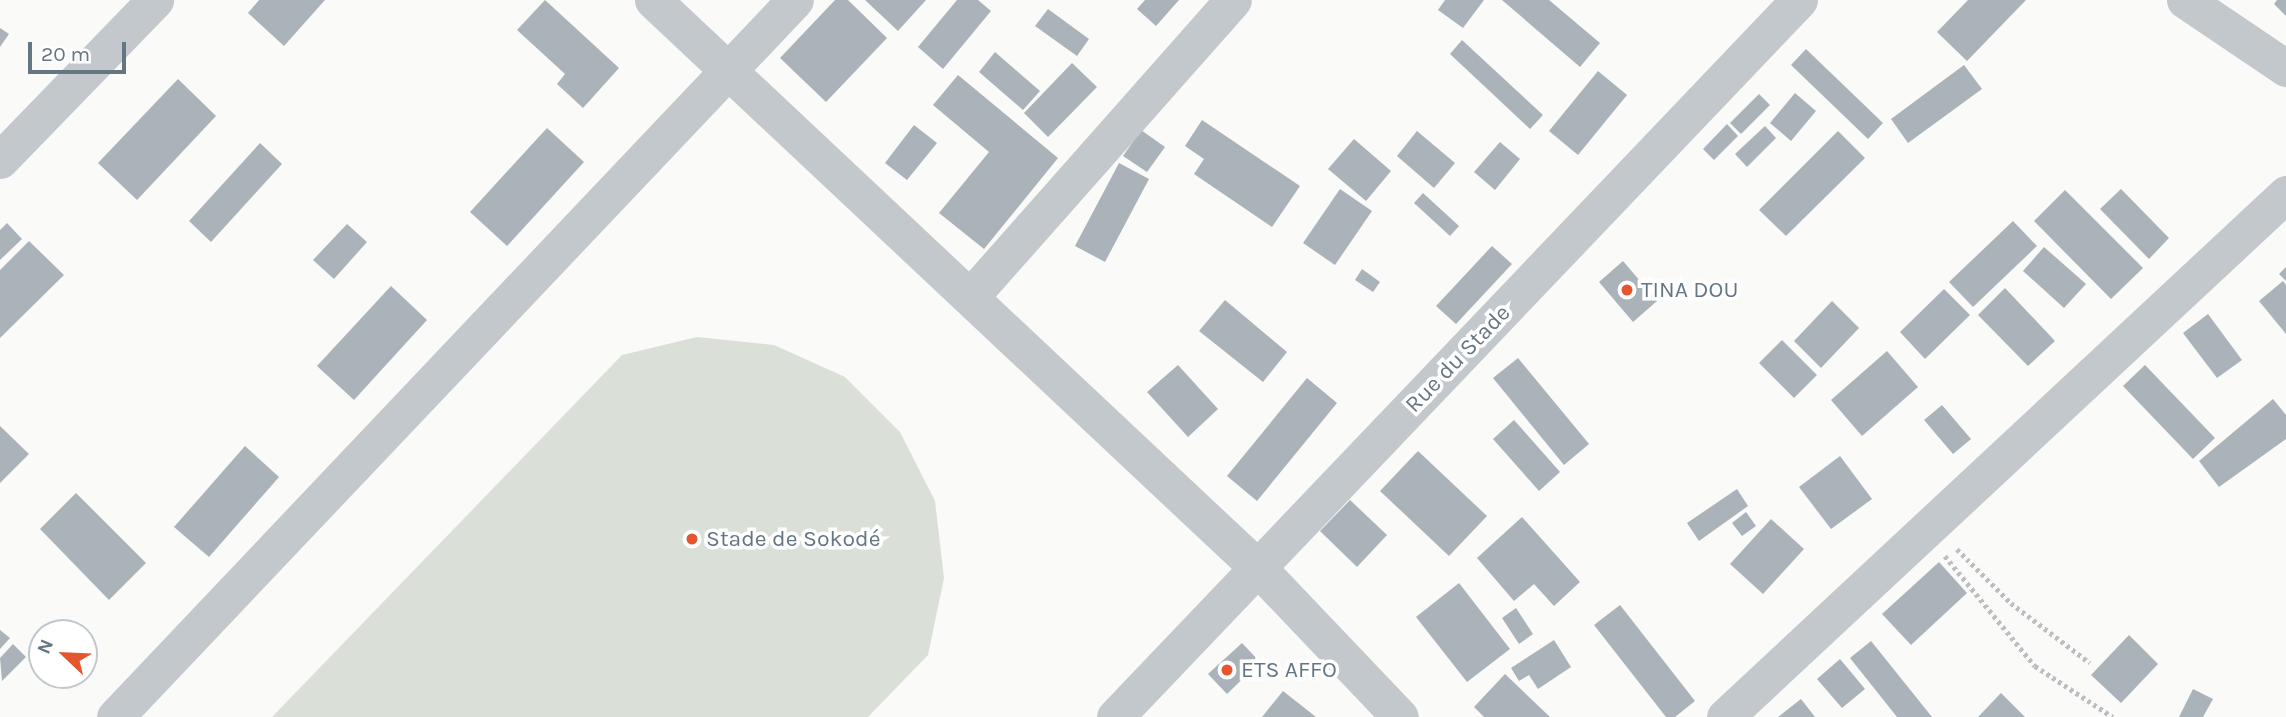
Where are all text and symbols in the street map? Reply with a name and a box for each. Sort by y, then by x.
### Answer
scale bar [32,28,130,72]
text: 20 m [41,42,90,66]
place label: TINA DOU [1641,276,1738,304]
marker: TINA DOU [1619,282,1635,298]
street label: Rue du Stade [1400,299,1516,419]
place label: Stade de Sokodé [706,525,880,553]
marker: Stade de Sokodé [684,531,700,547]
north arrow [28,619,98,689]
text: N [33,636,58,657]
place label: ETS AFFO [1241,656,1337,684]
marker: ETS AFFO [1219,662,1235,678]

